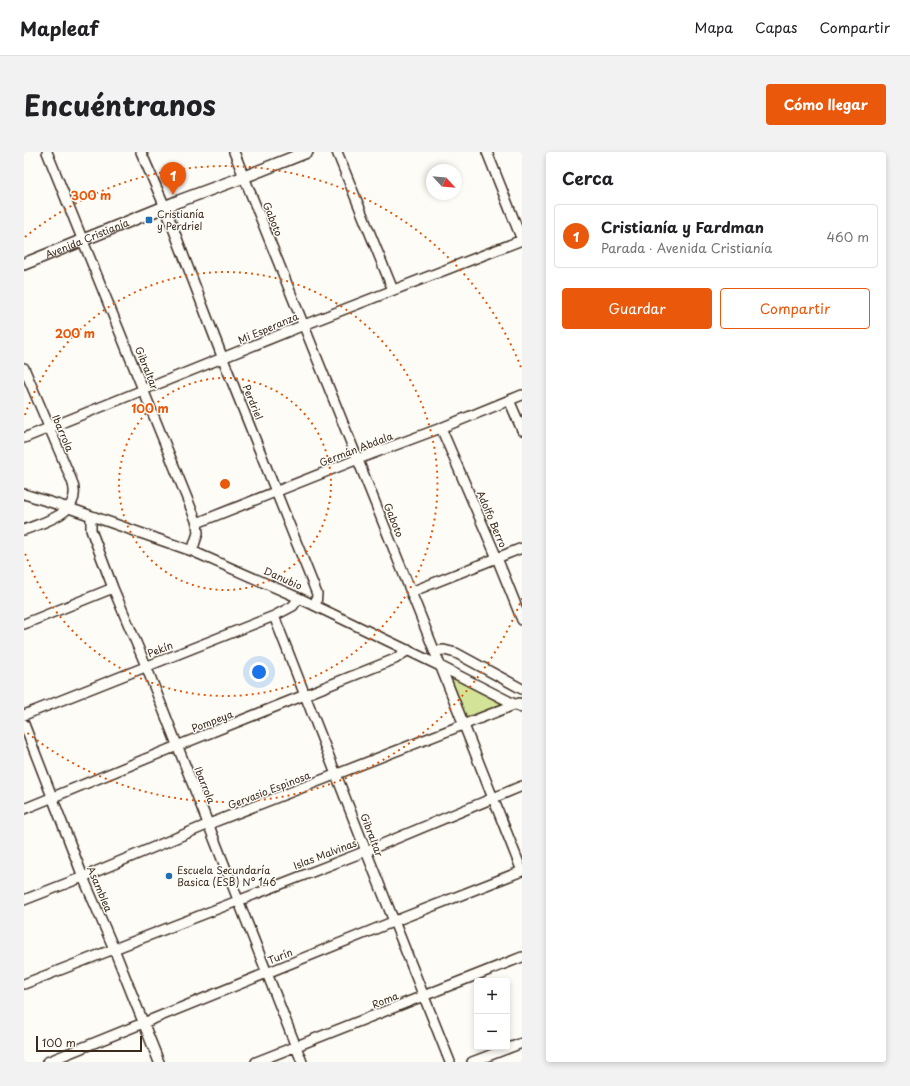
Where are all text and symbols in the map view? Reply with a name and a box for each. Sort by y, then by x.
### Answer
text: Mapleaf [20,14,98,42]
text: Mapa [695,17,733,38]
text: Capas [755,17,797,38]
text: Compartir [819,17,890,38]
text: Encuéntranos [24,83,216,126]
button: Cómo llegar [766,84,886,125]
pin: 1 [160,162,186,195]
north arrow [426,164,462,200]
text: Cerca [562,165,613,191]
text: 300 m [71,186,111,204]
street label: Gaboto [260,199,287,238]
place label: Cristianía y Perdriel [157,206,205,233]
street label: Avenida Cristianía [43,214,132,262]
marker: Cristianía y Perdriel [144,215,154,225]
text: Cristianía y Fardman [601,215,764,238]
text: 1 [573,227,579,246]
text: 460 m [826,227,869,246]
text: Parada · Avenida Cristianía [601,238,772,257]
button: Guardar [562,288,712,329]
button: Compartir [720,288,870,329]
street label: Mi Esperanza [235,308,301,347]
text: 200 m [55,324,95,342]
street label: Gibraltar [132,344,163,392]
street label: Perdriel [240,382,267,422]
text: 100 m [131,399,169,417]
street label: Ibarrola [49,412,78,454]
street label: Germán Abdala [317,427,395,469]
centre of rings [218,477,232,491]
street label: Adolfo Berro [474,488,511,550]
street label: Gaboto [381,500,408,539]
street label: Danubio [262,562,305,593]
street label: Pekín [145,637,175,660]
your location [249,662,269,682]
street label: Pompeya [189,705,235,735]
street label: Ibarrola [191,764,220,806]
street label: Gervasio Espinosa [226,767,313,812]
street label: Gibraltar [357,811,388,859]
street label: Islas Malvinas [291,834,359,872]
place label: Escuela Secundaría Basica (ESB) N° 146 [177,862,276,889]
street label: Asamblea [84,864,117,915]
marker: Escuela Secundaría Basica (ESB) N° 146 [164,871,174,881]
street label: Turín [265,944,294,967]
map controls [474,978,510,1050]
button: + [474,978,510,1014]
street label: Roma [369,987,401,1011]
button: − [474,1014,510,1050]
scale bar [36,1034,142,1053]
text: 100 m [42,1034,76,1051]

